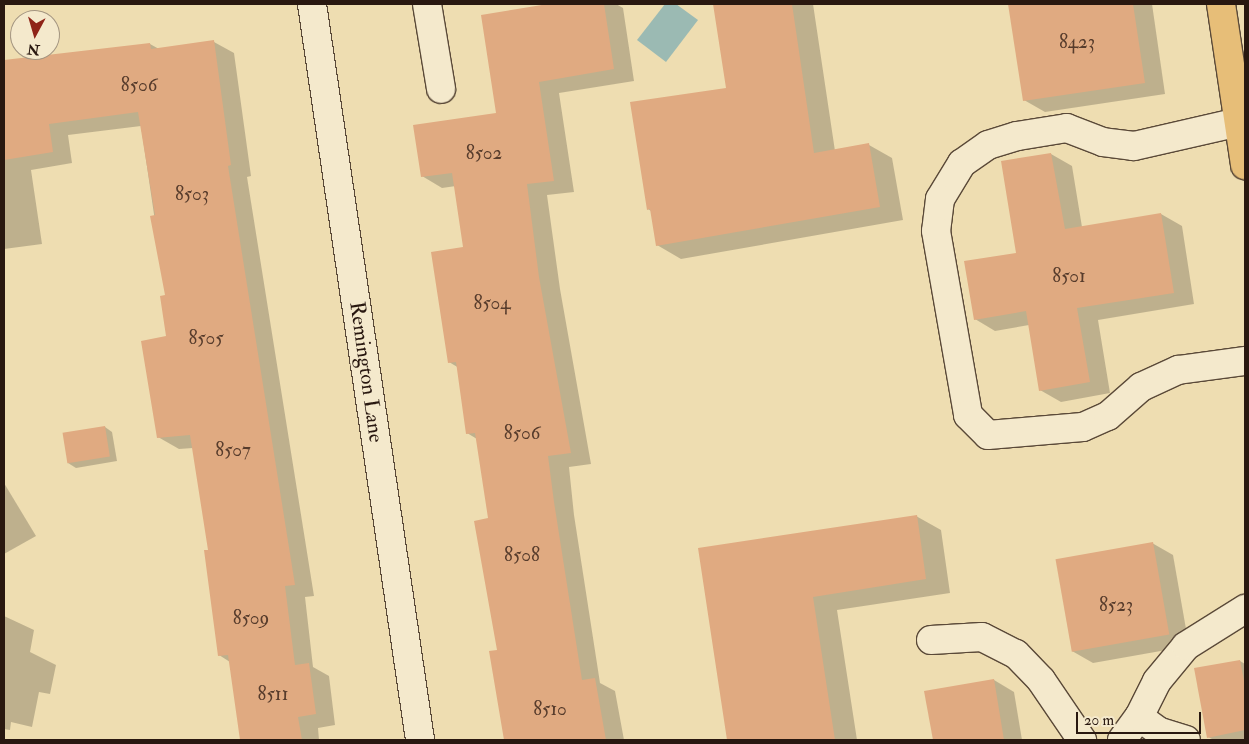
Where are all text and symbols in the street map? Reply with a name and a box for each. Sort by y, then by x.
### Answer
north arrow [10,10,60,60]
house number: 8423 [1059,32,1095,54]
text: N [26,40,41,59]
house number: 8506 [121,75,157,97]
house number: 8502 [466,143,502,165]
house number: 8503 [175,184,209,206]
house number: 8501 [1052,266,1086,288]
house number: 8504 [473,293,511,315]
street label: Remington Lane [344,300,388,444]
house number: 8505 [188,328,224,350]
house number: 8506 [504,423,540,445]
house number: 8507 [215,440,251,462]
house number: 8508 [504,545,540,567]
house number: 8523 [1099,595,1133,617]
house number: 8509 [233,608,269,630]
house number: 8511 [258,684,288,706]
house number: 8510 [533,699,567,721]
scale bar [1079,702,1204,734]
text: 20 m [1084,711,1114,730]

